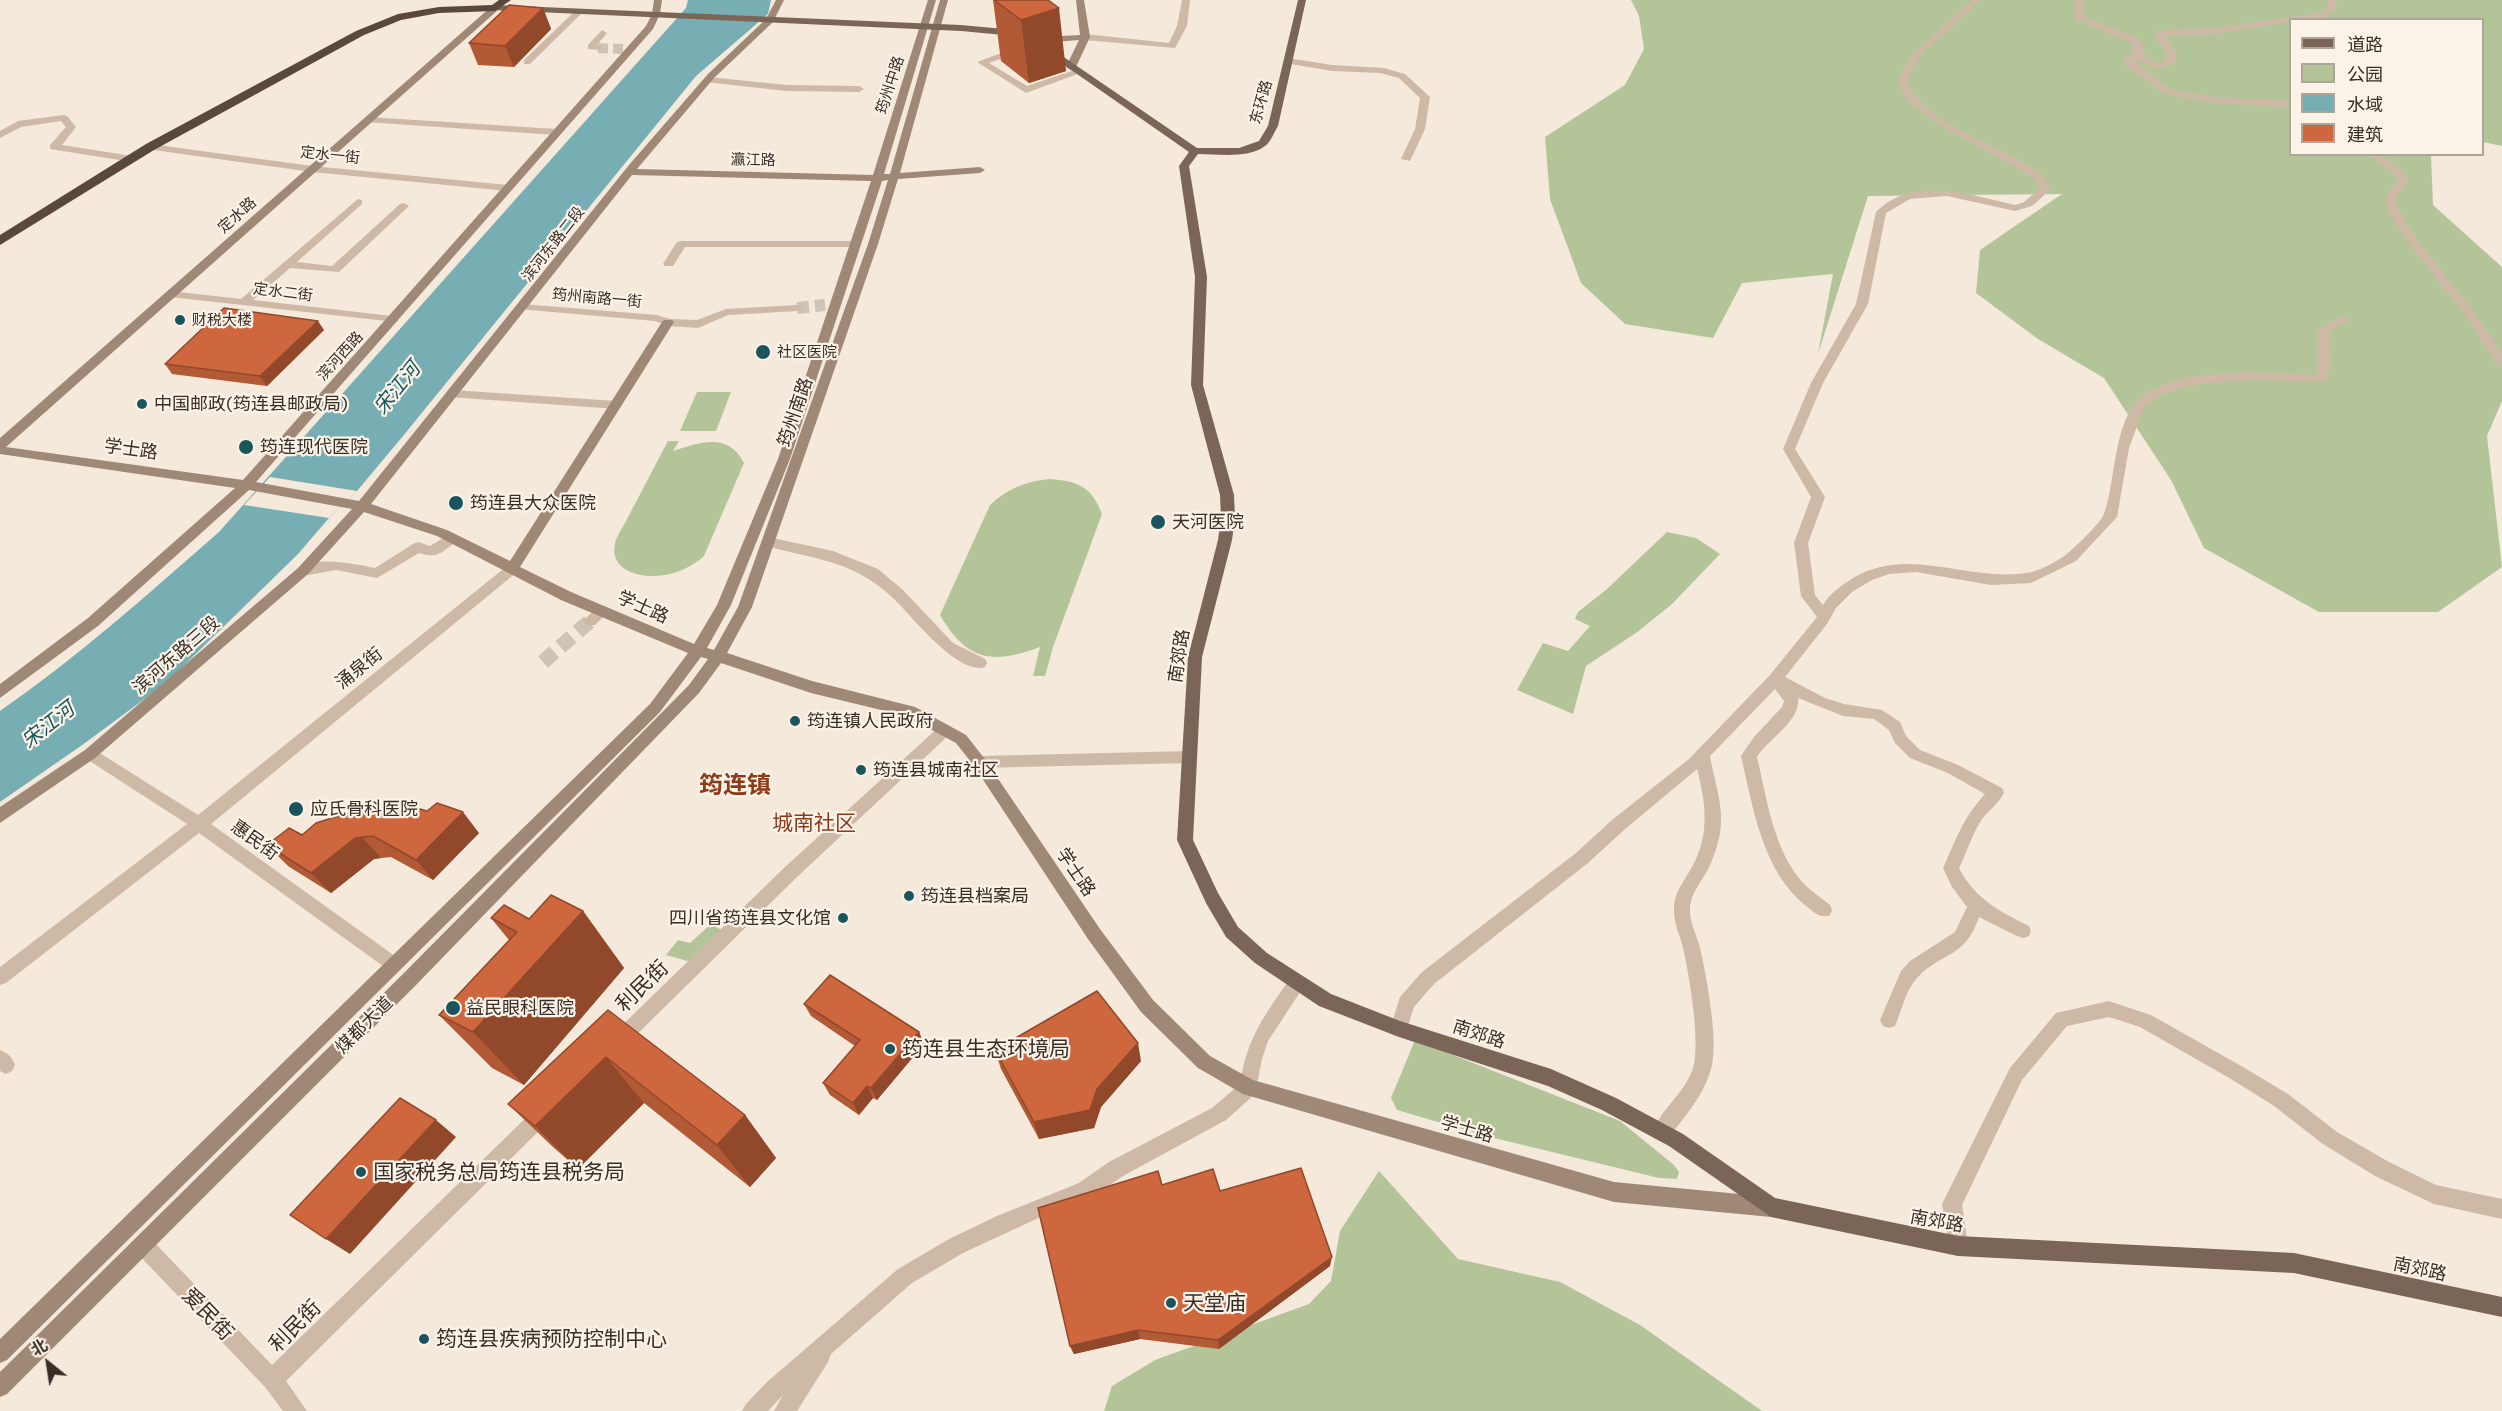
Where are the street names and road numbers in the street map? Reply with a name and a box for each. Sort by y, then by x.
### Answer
street label: 筠州中路 [872,54,908,116]
street label: 东环路 [1246,78,1276,126]
street label: 定水一街 [299,143,361,167]
street label: 瀛江路 [730,151,776,169]
street label: 定水路 [214,193,260,237]
street label: 滨河东路二段 [518,203,588,285]
street label: 定水二街 [252,279,314,305]
street label: 筠州南路一街 [551,285,643,311]
street label: 滨河西路 [313,328,367,384]
street label: 筠州南路 [773,374,817,450]
street label: 学士路 [103,435,159,463]
street label: 学士路 [614,586,672,628]
street label: 滨河东路三段 [128,611,224,699]
street label: 南郊路 [1164,628,1194,684]
street label: 涌泉街 [331,643,387,693]
street label: 惠民街 [227,815,283,865]
street label: 学士路 [1052,844,1100,900]
street label: 利民街 [611,955,673,1017]
street label: 煤都大道 [331,992,397,1058]
street label: 南郊路 [1450,1015,1508,1053]
street label: 学士路 [1438,1111,1496,1147]
street label: 南郊路 [1909,1206,1965,1236]
street label: 南郊路 [2391,1253,2449,1285]
street label: 爱民街 [177,1283,239,1345]
street label: 利民街 [264,1295,326,1357]

